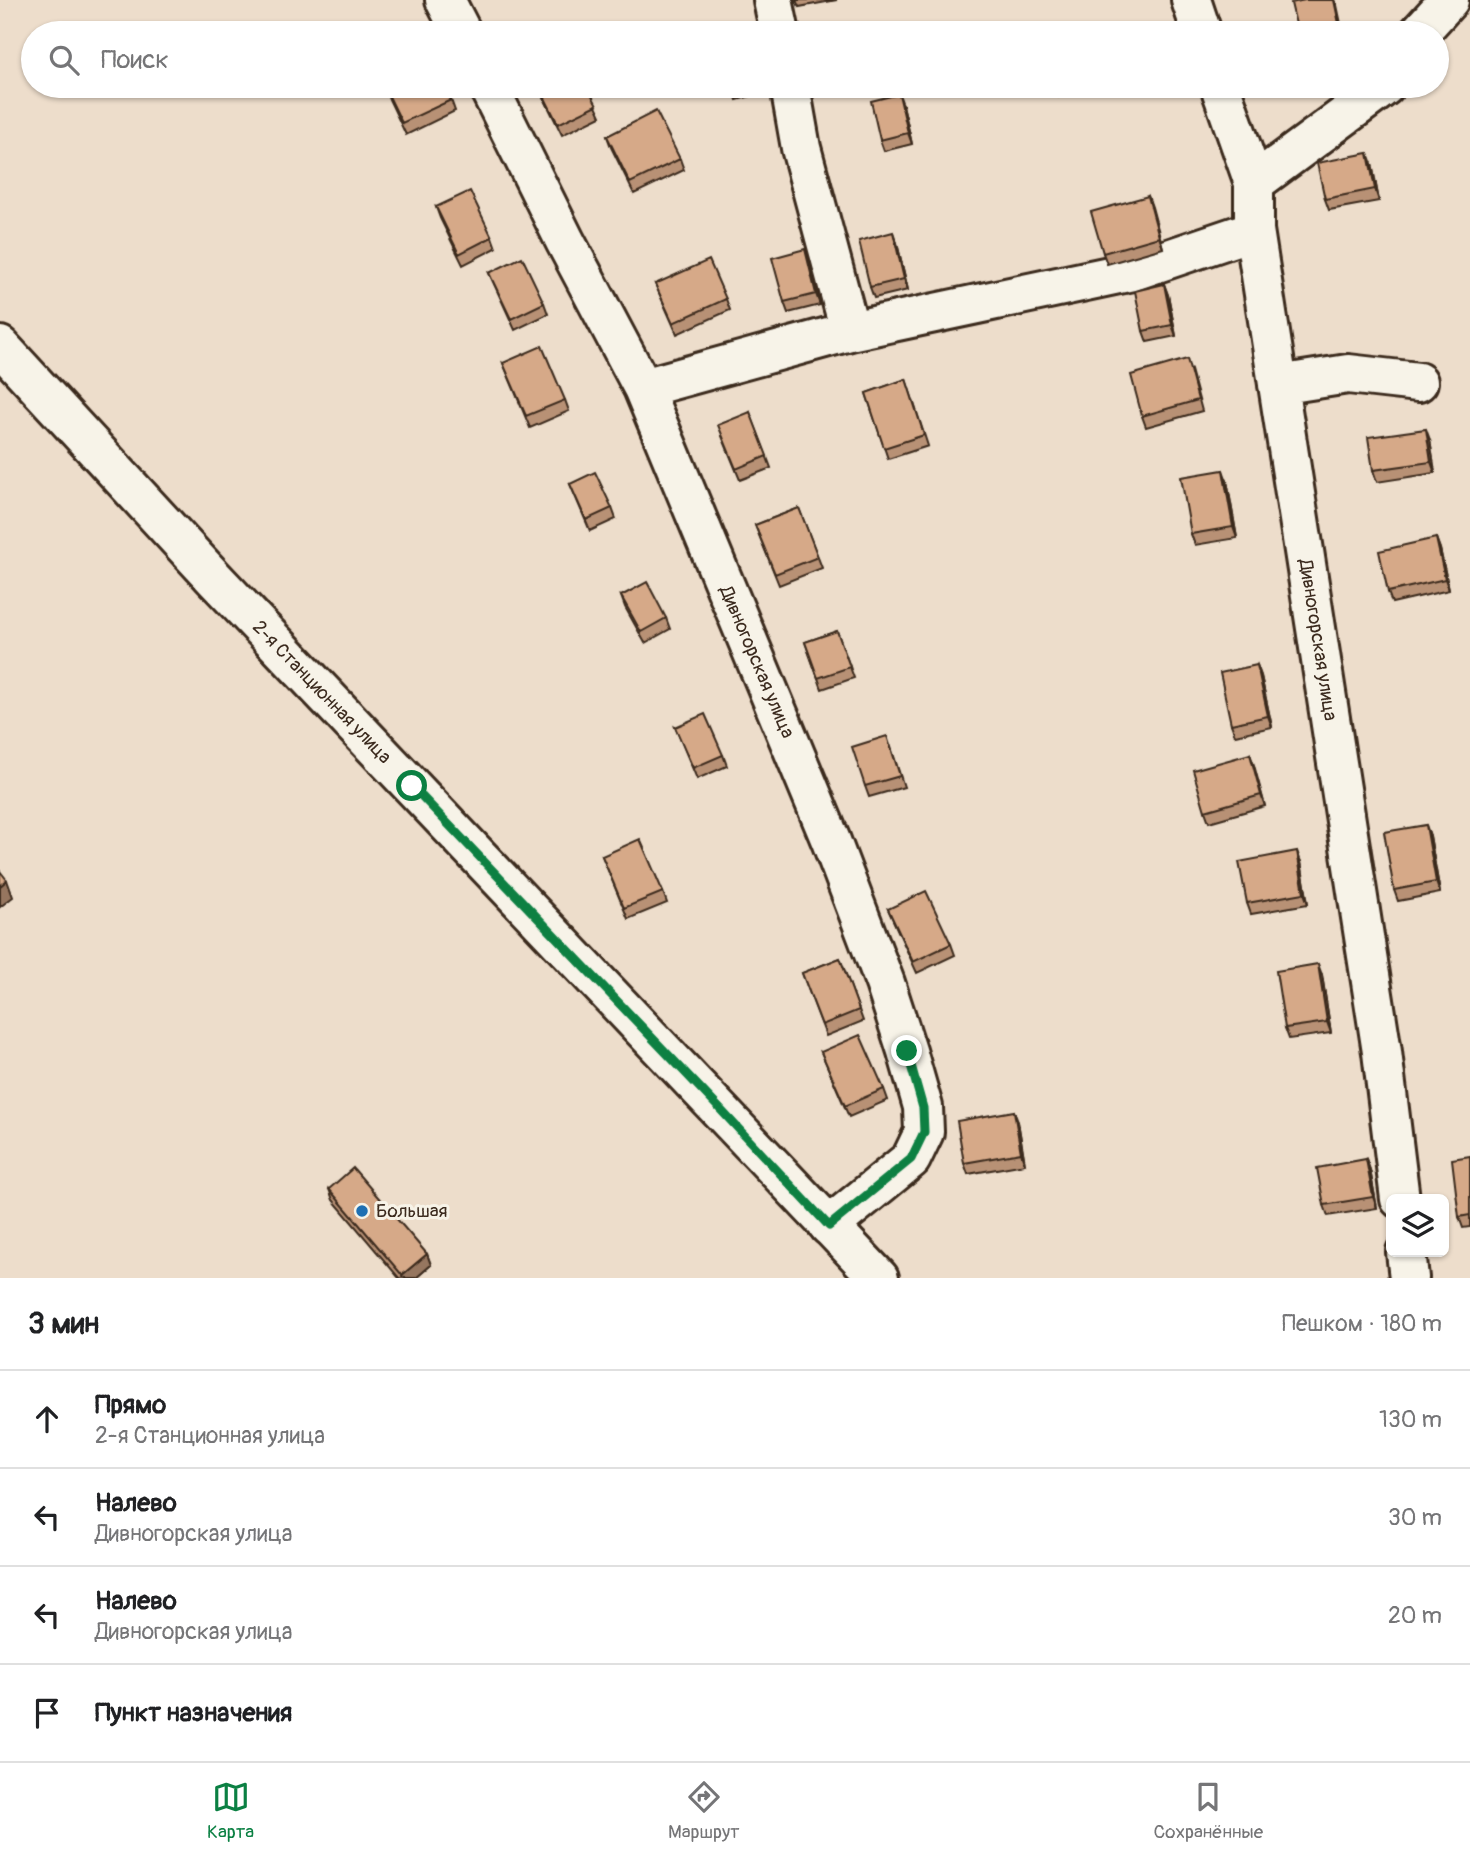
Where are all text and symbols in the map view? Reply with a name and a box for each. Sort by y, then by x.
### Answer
search box [21,21,1449,98]
icon: search [45,41,83,79]
text: Поиск [101,44,169,76]
street label: Дивногорская улица [1293,557,1343,723]
street label: Дивногорская улица [714,581,800,742]
street label: 2-я Станционная улица [247,615,397,769]
route start [396,770,427,801]
route end [891,1035,922,1066]
map controls [1386,1194,1449,1257]
button: layers [1386,1194,1449,1257]
place label: Большая [376,1199,448,1223]
marker: Большая [354,1203,370,1219]
text: 3 мин [28,1305,99,1342]
text: Пешком · 180 m [1282,1309,1442,1338]
text: Прямо [95,1389,166,1421]
icon: ahead [28,1400,66,1438]
text: 130 m [1379,1405,1442,1434]
text: 2-я Станционная улица [95,1421,325,1450]
text: Налево [95,1487,177,1519]
icon: left [28,1498,66,1536]
text: 30 m [1388,1503,1442,1532]
text: Дивногорская улица [95,1519,293,1548]
text: Налево [95,1585,177,1617]
icon: left [28,1596,66,1634]
text: 20 m [1388,1601,1442,1630]
text: Дивногорская улица [95,1617,293,1646]
icon: arrive [28,1694,66,1732]
text: Пункт назначения [95,1697,292,1729]
tab: Карта [207,1778,254,1844]
tab: Маршрут [668,1778,740,1844]
tab: Сохранённые [1153,1778,1263,1844]

